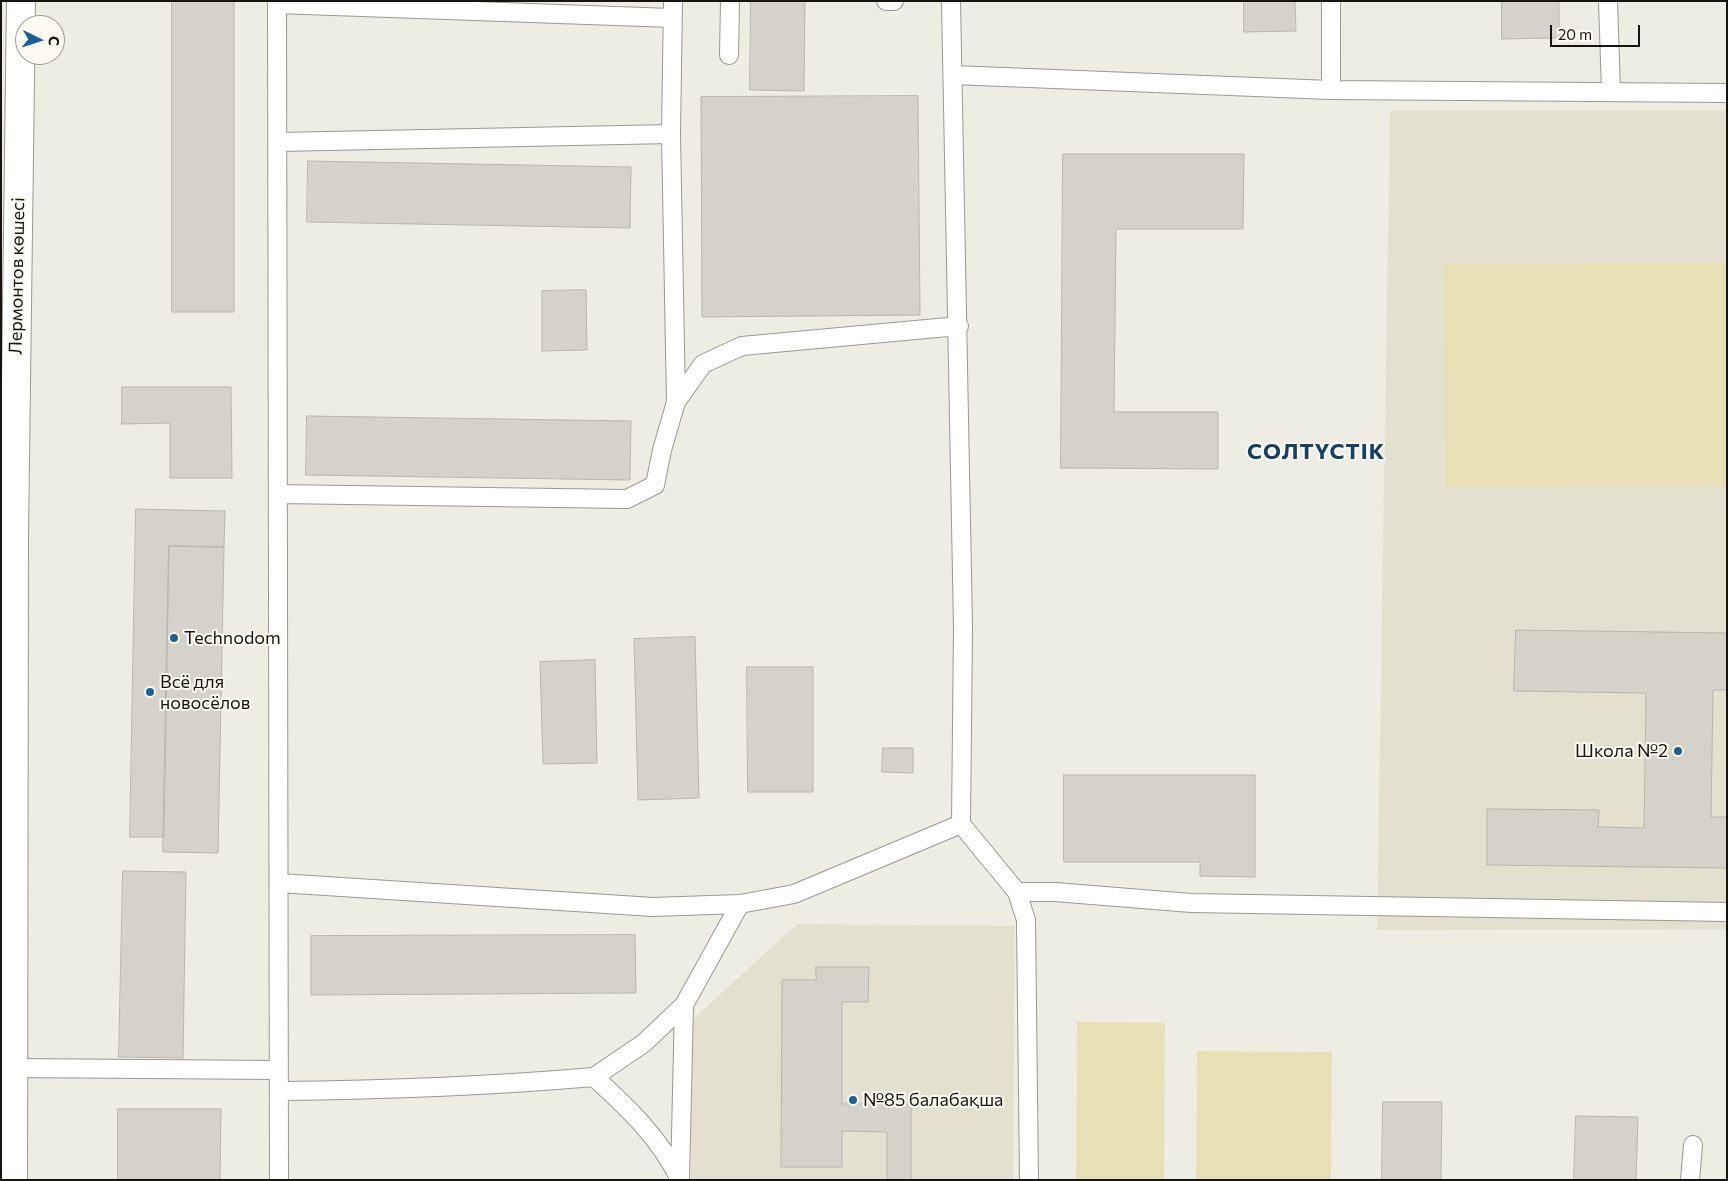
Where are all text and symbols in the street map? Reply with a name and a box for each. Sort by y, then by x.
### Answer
north arrow [15,15,65,65]
scale bar [1553,15,1643,47]
text: 20 m [1558,25,1592,43]
text: С [46,36,63,46]
street label: Лермонтов көшесі [5,197,29,355]
district label: СОЛТҮСТІК [1246,439,1386,465]
place label: Technodom [184,627,281,649]
marker: Technodom [168,632,180,644]
place label: Всё для новосёлов [160,671,250,714]
marker: Всё для новосёлов [144,686,156,698]
place label: Школа №2 [1575,740,1668,762]
marker: Школа №2 [1672,745,1684,757]
place label: №85 балабақша [863,1089,1003,1111]
marker: №85 балабақша [847,1094,859,1106]

